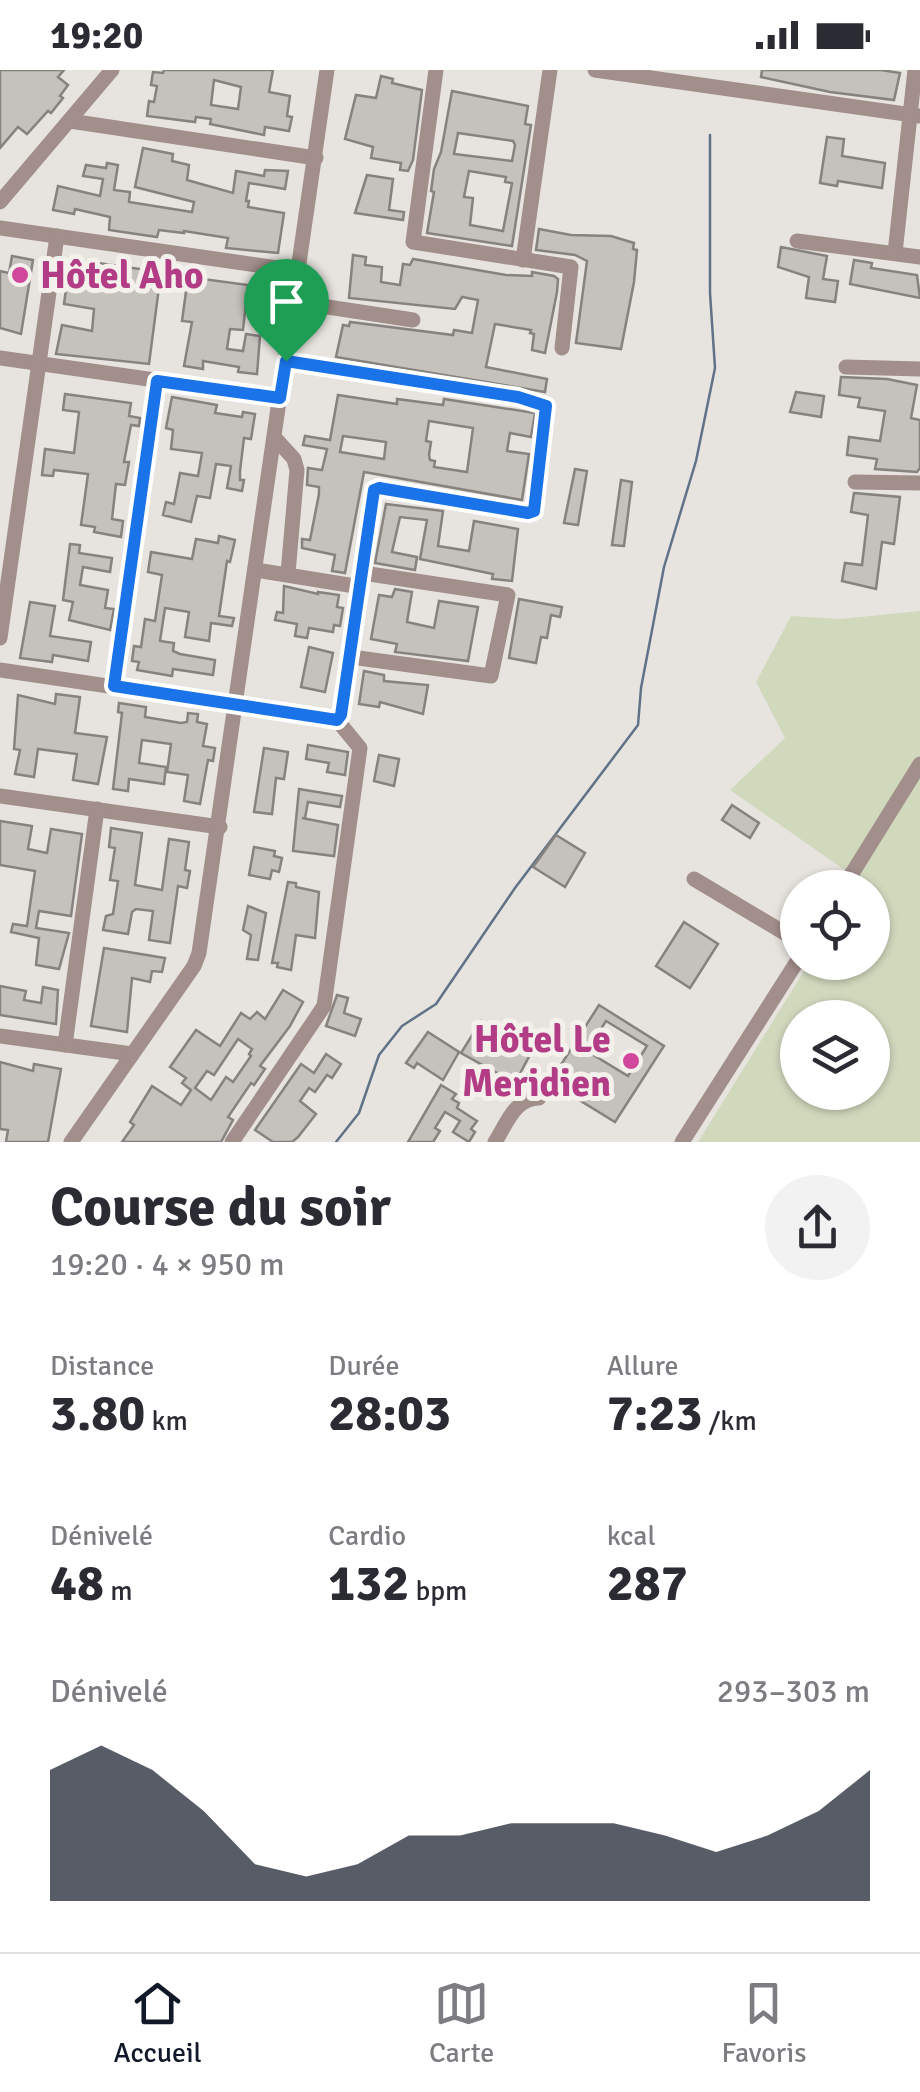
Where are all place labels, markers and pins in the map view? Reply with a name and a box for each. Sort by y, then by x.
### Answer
place label: Hôtel Aho [40,252,204,299]
pin [244,259,329,362]
marker: Hôtel Aho [9,264,31,286]
place label: Hôtel Le Meridien [462,1016,611,1107]
marker: Hôtel Le Meridien [620,1050,642,1072]

